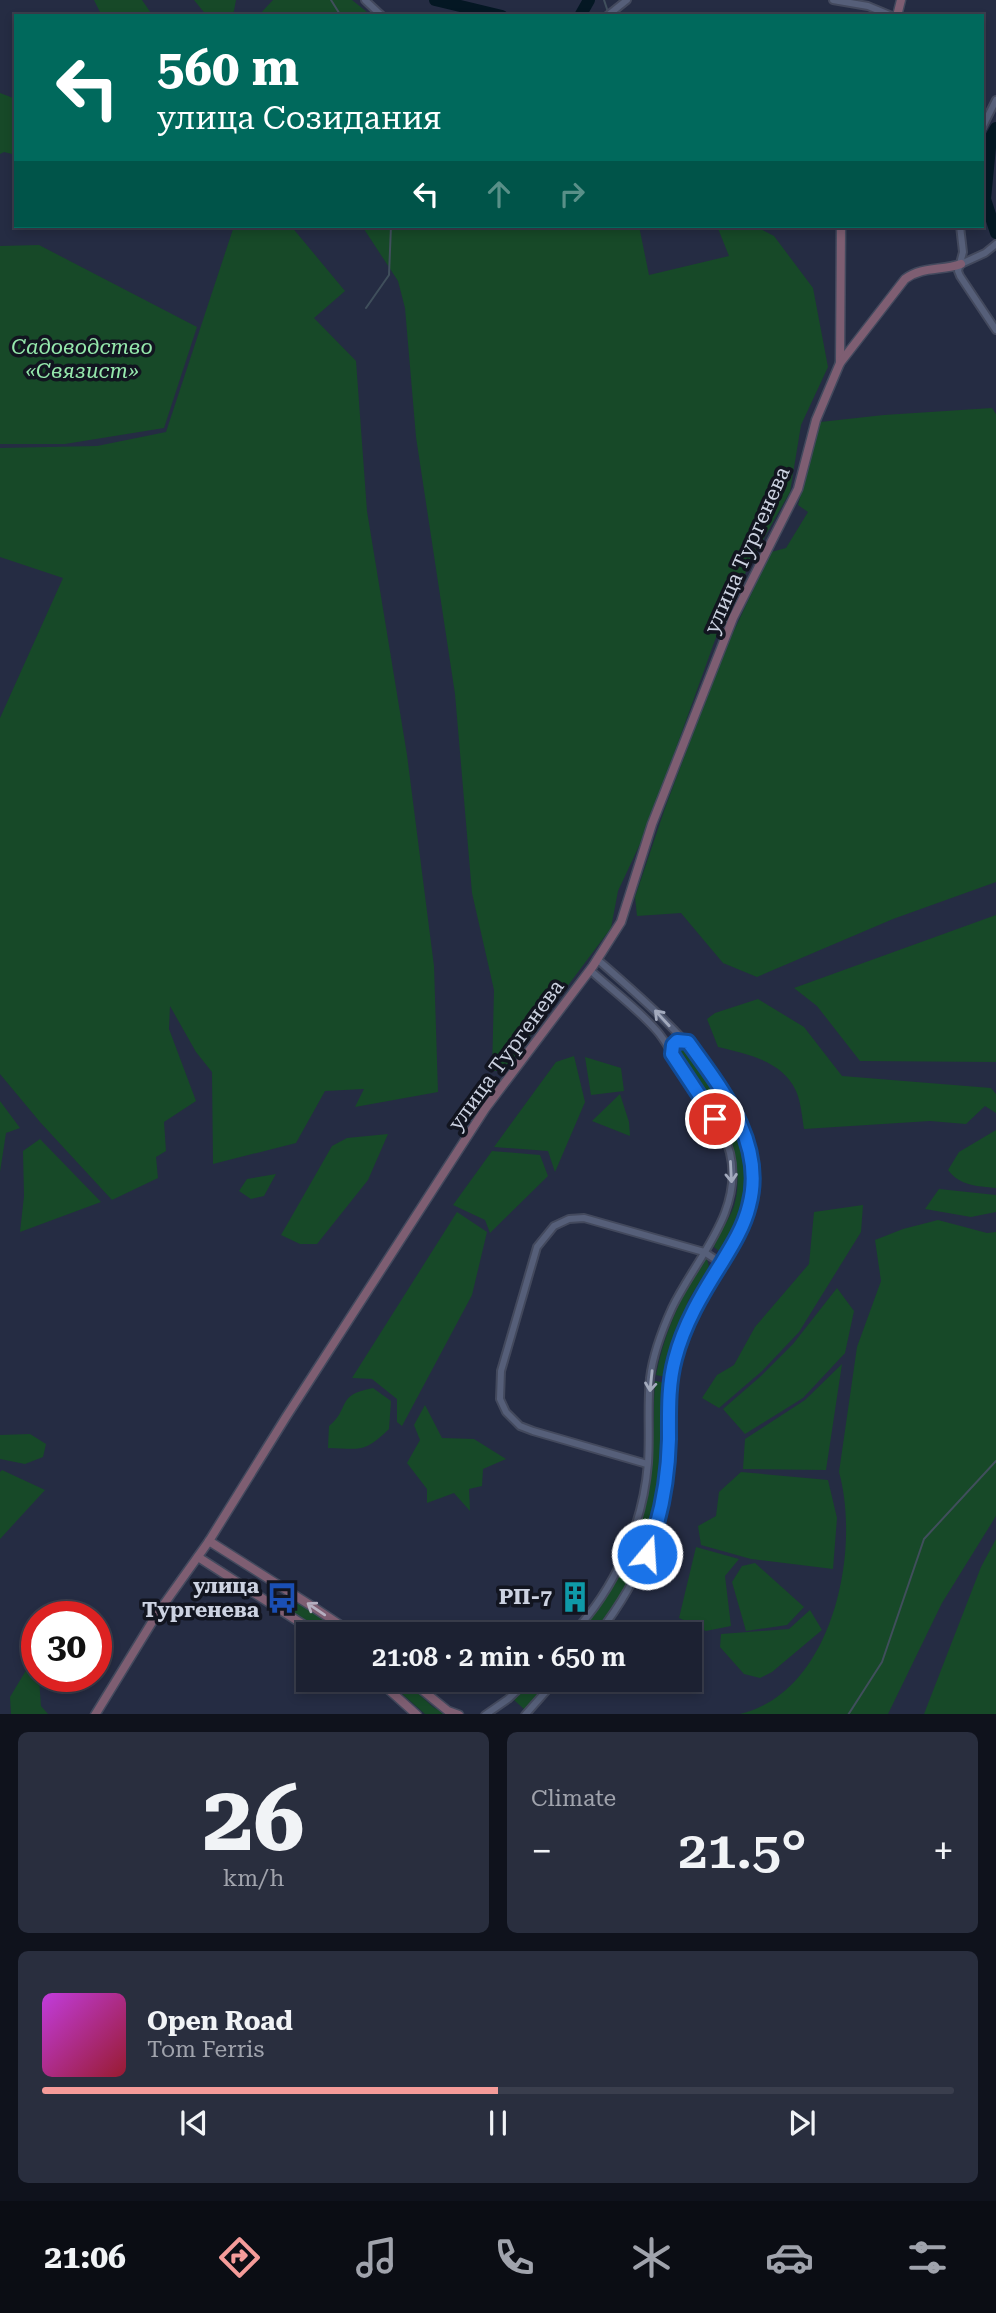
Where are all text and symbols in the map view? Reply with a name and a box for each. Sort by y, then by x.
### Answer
text: 560 m [157,40,299,97]
icon: left [42,42,133,133]
text: улица Созидания [157,99,441,137]
icon: left [407,175,445,213]
icon: ahead [480,175,518,213]
icon: right [553,175,591,213]
park label: Садоводство «Связист» [11,335,153,383]
street label: улица Тургенева [699,462,795,637]
street label: улица Тургенева [443,975,569,1135]
one-way arrow [653,1010,670,1027]
pin [685,1089,745,1149]
icon: arrive [696,1100,734,1138]
one-way arrow [725,1160,738,1183]
one-way arrow [644,1369,657,1392]
position arrow [610,1517,684,1591]
place label: улица Тургенева [142,1574,260,1622]
building icon: РП-7 [558,1580,592,1614]
bus stop icon: улица Тургенева [265,1581,299,1615]
place label: РП-7 [499,1585,552,1609]
speed limit sign: 30 [21,1601,112,1692]
one-way arrow [307,1602,326,1616]
text: 21:08 · 2 min · 650 m [372,1642,626,1672]
text: 26 [203,1766,304,1872]
text: Climate [531,1785,616,1812]
text: 21.5° [678,1820,807,1881]
text: − [531,1829,552,1873]
text: + [933,1829,954,1873]
text: km/h [223,1865,284,1892]
text: Open Road [147,2006,293,2036]
text: Tom Ferris [147,2036,264,2063]
icon: previous [175,2104,213,2142]
icon: pause [479,2104,517,2142]
icon: next [783,2104,821,2142]
icon: directions [215,2233,264,2282]
icon: music [352,2233,401,2282]
icon: phone [490,2233,539,2282]
icon: climate [627,2233,676,2282]
icon: car [765,2233,814,2282]
icon: filters [903,2233,952,2282]
text: 21:06 [44,2238,126,2276]

